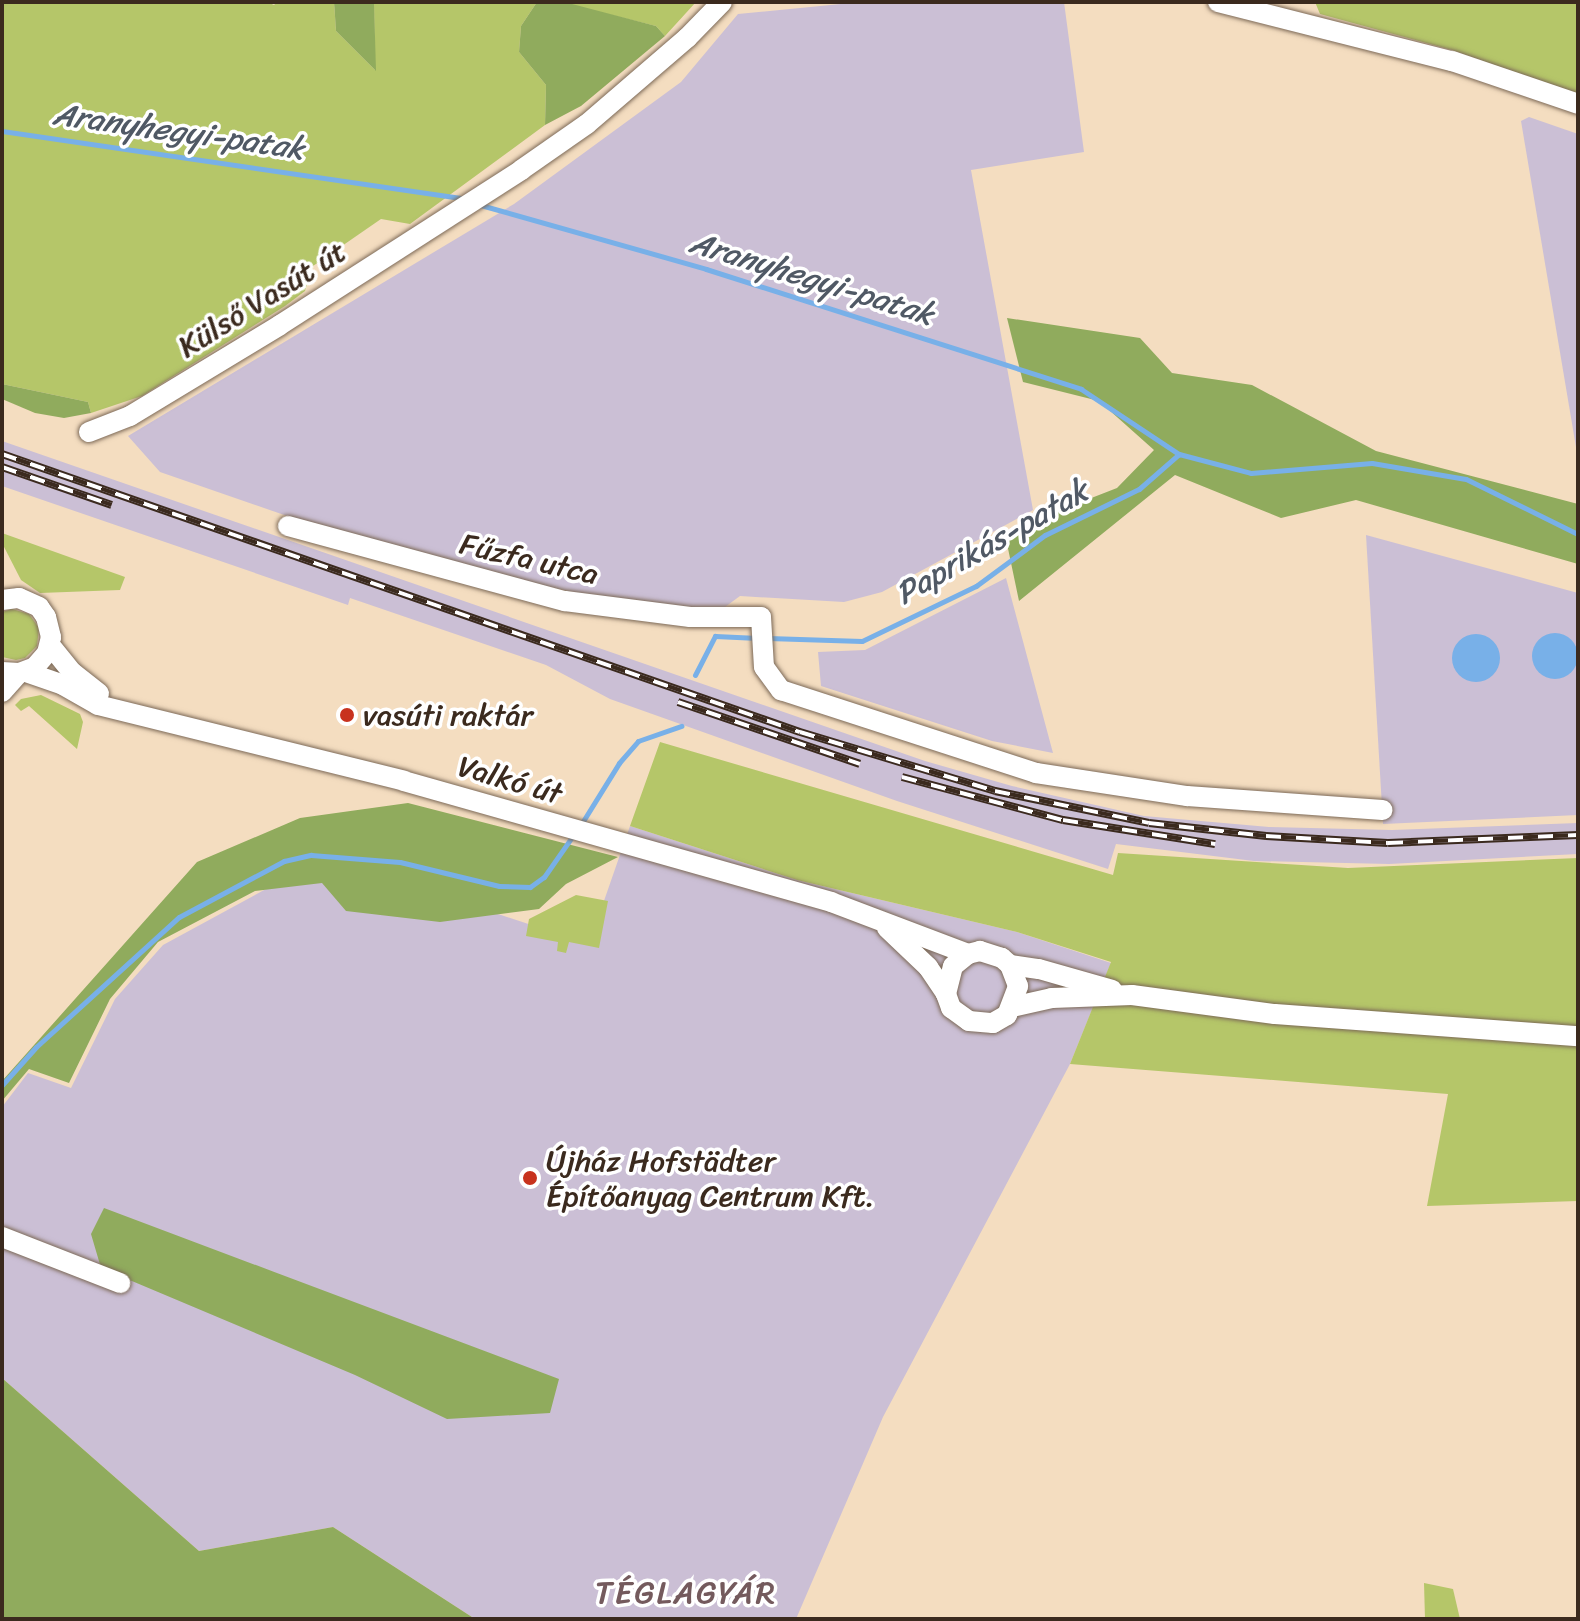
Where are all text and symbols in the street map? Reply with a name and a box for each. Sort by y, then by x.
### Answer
water label: Aranyhegyi-patak [51,95,307,169]
water label: Aranyhegyi-patak [685,224,939,334]
street label: Külső Vasút út [172,233,352,365]
water label: Paprikás-patak [889,472,1095,614]
street label: Fűzfa utca [456,526,602,592]
place label: vasúti raktár [363,697,533,733]
marker: vasúti raktár [338,706,356,724]
street label: Valkó út [453,748,567,812]
place label: Újház Hofstädter Építőanyag Centrum Kft. [546,1143,875,1214]
marker: Újház Hofstädter Építőanyag Centrum Kft. [521,1169,539,1187]
district label: TÉGLAGYÁR [595,1574,777,1612]

